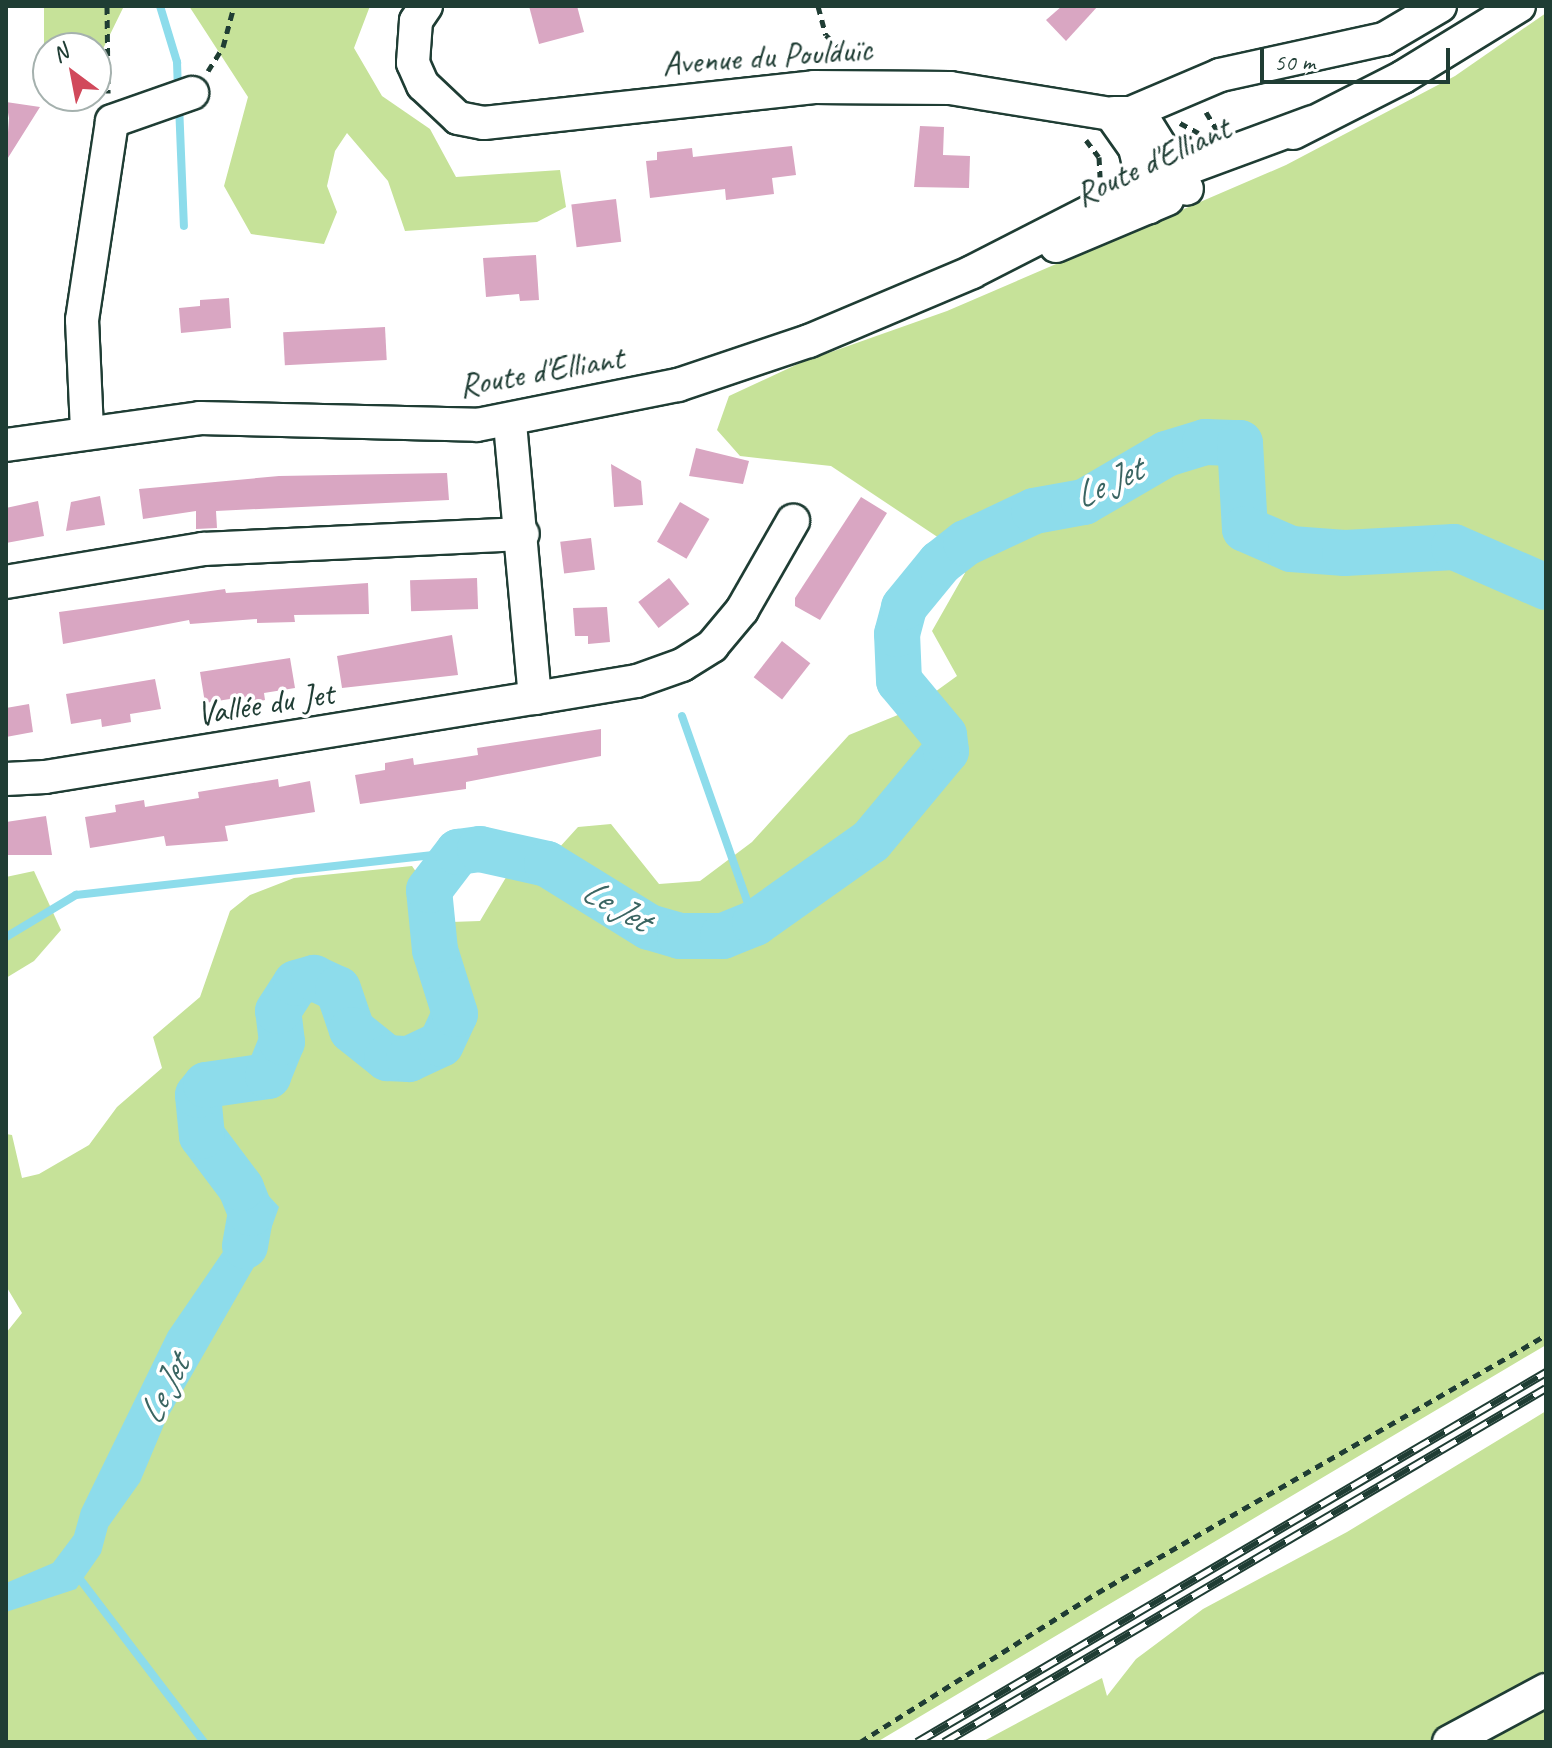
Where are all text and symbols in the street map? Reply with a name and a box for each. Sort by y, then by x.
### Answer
street label: Avenue du Poulduïc [661,28,873,84]
north arrow [32,32,112,112]
scale bar [1264,32,1454,82]
text: N [47,38,74,69]
text: 50 m [1274,47,1315,77]
street label: Route d'Elliant [1068,107,1236,215]
street label: Route d'Elliant [456,336,626,406]
water label: Le Jet [1067,448,1149,518]
street label: Vallée du Jet [194,672,336,734]
water label: Le Jet [575,869,657,941]
water label: Le Jet [129,1349,199,1431]

